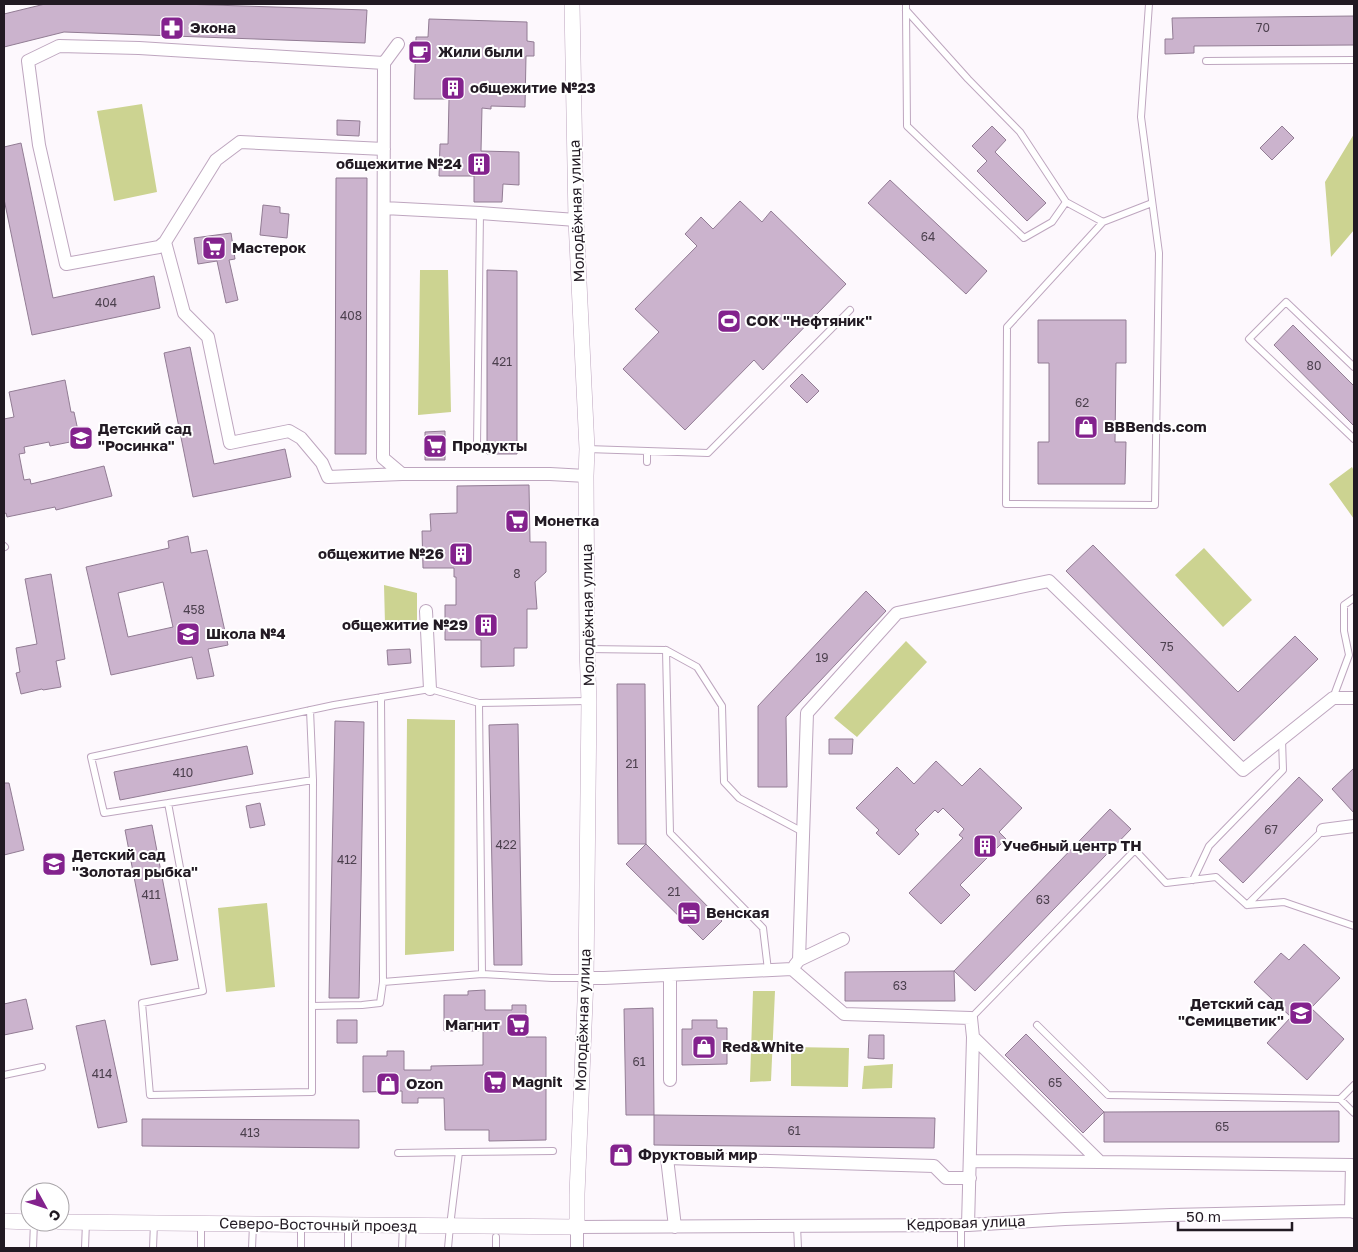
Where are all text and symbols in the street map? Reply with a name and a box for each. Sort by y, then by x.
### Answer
pharmacy icon: Экона [159,15,185,41]
place label: Экона [190,18,236,36]
house number: 70 [1256,20,1270,35]
cafe icon: Жили были [407,39,433,65]
place label: Жили были [438,42,523,60]
building icon: общежитие №23 [440,75,466,101]
place label: общежитие №23 [470,78,596,96]
street label: Молодёжная улица [565,139,587,283]
building icon: общежитие №24 [466,151,492,177]
place label: общежитие №24 [336,154,462,172]
house number: 64 [921,229,935,244]
supermarket icon: Мастерок [201,235,227,261]
place label: Мастерок [232,238,306,256]
house number: 404 [95,295,117,310]
house number: 408 [340,308,362,323]
sports icon: СОК "Нефтяник" [716,308,742,334]
place label: СОК "Нефтяник" [746,311,872,329]
house number: 421 [492,354,512,369]
house number: 80 [1307,358,1321,373]
house number: 62 [1075,395,1089,410]
shop icon: BBBends.com [1073,414,1099,440]
place label: BBBends.com [1104,417,1207,435]
place label: Детский сад "Росинка" [98,419,192,454]
school or university icon: Детский сад "Росинка" [68,425,94,451]
supermarket icon: Продукты [422,433,448,459]
place label: Продукты [452,436,527,454]
supermarket icon: Монетка [504,508,530,534]
place label: Монетка [534,511,600,529]
building icon: общежитие №26 [448,541,474,567]
place label: общежитие №26 [318,544,444,562]
street label: Молодёжная улица [577,544,597,687]
house number: 8 [513,566,521,581]
house number: 458 [183,602,205,617]
building icon: общежитие №29 [473,612,499,638]
place label: общежитие №29 [342,615,468,633]
school or university icon: Школа №4 [175,621,201,647]
place label: Школа №4 [206,624,286,642]
house number: 75 [1160,639,1174,654]
house number: 19 [815,650,829,665]
house number: 21 [626,756,639,771]
house number: 410 [173,765,193,780]
house number: 67 [1264,822,1278,837]
building icon: Учебный центр ТН [972,833,998,859]
place label: Учебный центр ТН [1002,836,1142,854]
house number: 422 [495,837,517,852]
place label: Детский сад "Золотая рыбка" [72,845,198,880]
school or university icon: Детский сад "Золотая рыбка" [41,851,67,877]
house number: 412 [337,852,357,867]
house number: 21 [668,884,681,899]
house number: 411 [142,887,161,902]
house number: 63 [1036,892,1050,907]
hotel icon: Венская [676,900,702,926]
place label: Венская [706,903,769,921]
street label: Молодёжная улица [571,948,593,1092]
house number: 63 [893,978,907,993]
place label: Детский сад "Семицветик" [1178,994,1285,1029]
school or university icon: Детский сад "Семицветик" [1288,1000,1314,1026]
supermarket icon: Магнит [505,1012,531,1038]
place label: Магнит [445,1015,500,1033]
shop icon: Red&White [691,1034,717,1060]
place label: Red&White [722,1037,804,1055]
house number: 61 [632,1054,646,1069]
house number: 414 [92,1066,112,1081]
supermarket icon: Magnit [482,1069,508,1095]
shop icon: Ozon [375,1071,401,1097]
place label: Magnit [512,1072,562,1090]
place label: Ozon [406,1074,443,1092]
house number: 65 [1048,1075,1062,1090]
house number: 65 [1215,1119,1229,1134]
house number: 61 [787,1123,801,1138]
house number: 413 [240,1125,260,1140]
shop icon: Фруктовый мир [608,1142,634,1168]
place label: Фруктовый мир [638,1145,757,1163]
north arrow [20,1182,70,1232]
scale bar [1178,1200,1292,1232]
text: С [46,1206,65,1225]
text: 50 m [1186,1207,1221,1225]
street label: Кедровая улица [906,1211,1026,1233]
street label: Северо-Восточный проезд [219,1213,417,1235]

